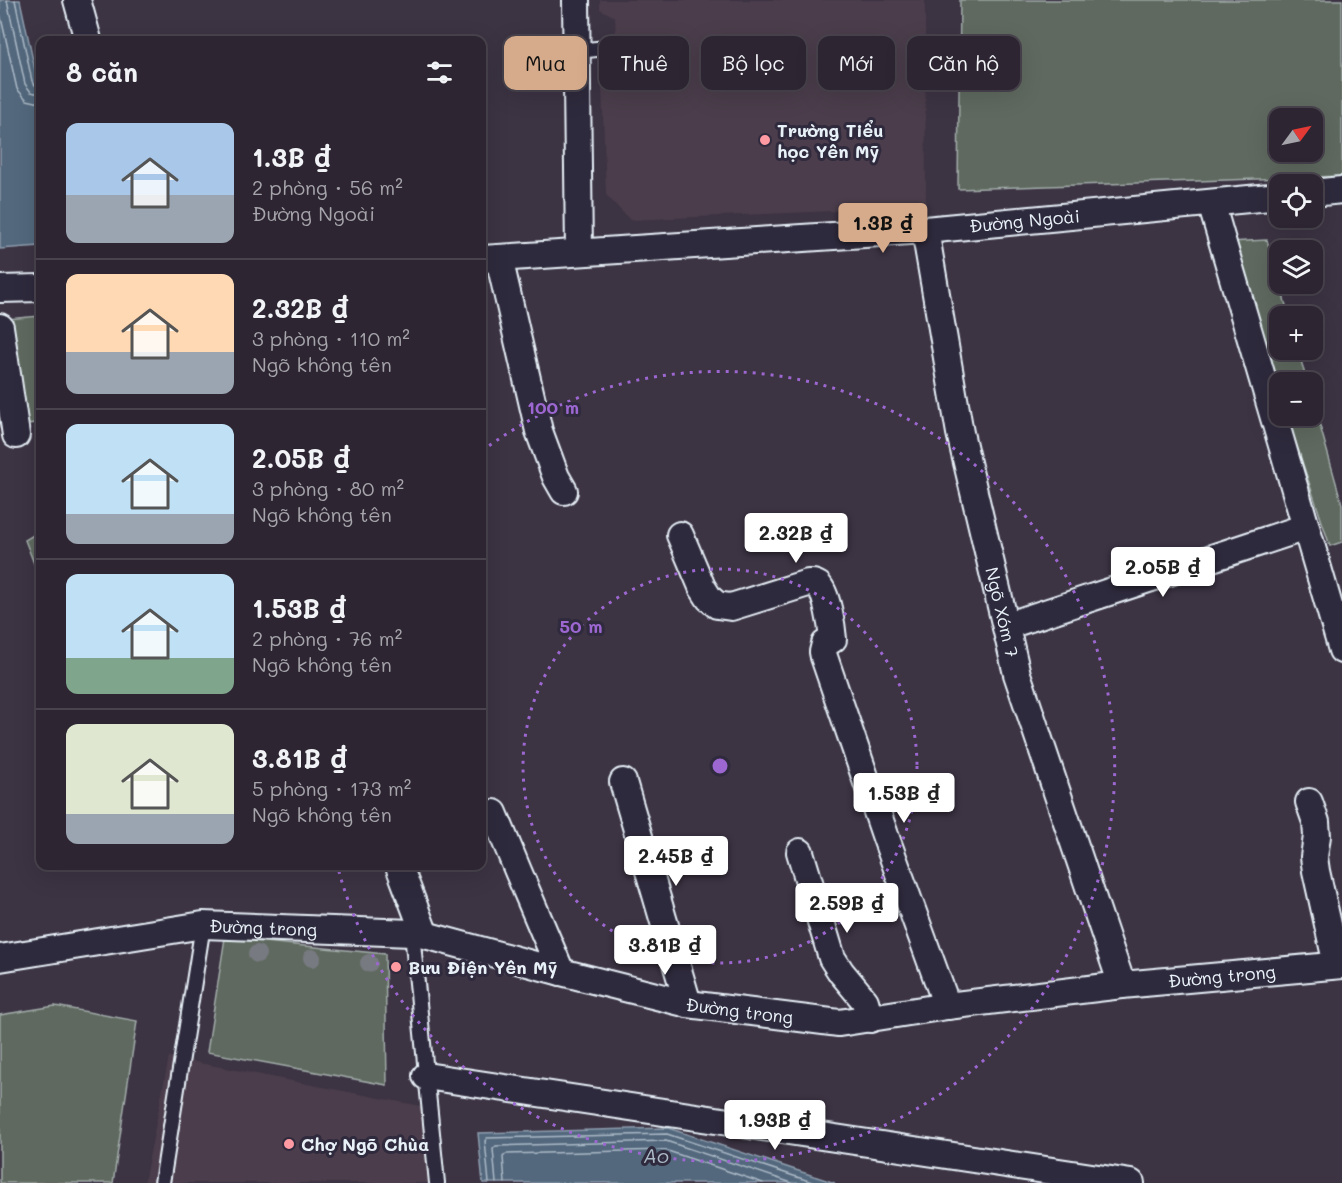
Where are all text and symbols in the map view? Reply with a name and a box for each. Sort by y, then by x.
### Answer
chip: Mua [504,36,587,90]
chip: Thuê [599,36,689,90]
chip: Bộ lọc [701,36,806,90]
chip: Mới [818,36,895,90]
chip: Căn hộ [907,36,1020,90]
text: 8 căn [66,55,138,89]
icon: filters [423,56,456,89]
north arrow [1269,108,1323,162]
map controls [1269,108,1323,426]
place label: Trường Tiểu học Yên Mỹ [777,118,884,163]
marker: Trường Tiểu học Yên Mỹ [758,133,772,147]
text: 1.3B ₫ [252,140,332,174]
icon: home [114,147,186,219]
text: 2 phòng · 56 m² [252,174,403,200]
button: locate [1269,174,1323,228]
text: Đường Ngoài [252,200,375,226]
pin: 1.3B ₫ [834,203,932,254]
street label: Đường Ngoài [968,203,1081,238]
text: 1.3B ₫ [852,209,914,235]
button: layers [1269,240,1323,294]
text: 2.32B ₫ [252,291,349,325]
icon: home [114,298,186,370]
button: + [1269,306,1323,360]
text: 3 phòng · 110 m² [252,325,410,351]
text: Ngõ không tên [252,351,392,377]
button: − [1269,372,1323,426]
text: 100 m [527,395,579,419]
text: 2.05B ₫ [252,441,351,475]
icon: home [114,448,186,520]
text: 3 phòng · 80 m² [252,475,404,501]
text: Ngõ không tên [252,501,392,527]
pin: 2.32B ₫ [741,513,851,564]
text: 2.32B ₫ [759,519,833,545]
pin: 2.05B ₫ [1108,547,1218,598]
text: 2.05B ₫ [1125,553,1201,579]
street label: Ngõ Xóm 7 [980,565,1025,660]
text: 1.53B ₫ [252,591,347,625]
icon: home [114,598,186,670]
text: 50 m [560,614,602,638]
text: 2 phòng · 76 m² [252,625,402,651]
text: Ngõ không tên [252,651,392,677]
text: 3.81B ₫ [252,741,348,775]
icon: home [114,748,186,820]
centre of rings [710,756,730,776]
pin: 1.53B ₫ [849,773,959,824]
text: 5 phòng · 173 m² [252,775,411,801]
text: 1.53B ₫ [868,779,940,805]
text: Ngõ không tên [252,801,392,827]
pin: 2.45B ₫ [621,836,731,887]
text: 2.45B ₫ [638,842,714,868]
pin: 2.59B ₫ [792,883,902,934]
text: 2.59B ₫ [809,889,885,915]
street label: Đường trong [209,913,318,941]
pin: 3.81B ₫ [610,925,720,976]
text: 3.81B ₫ [628,931,702,957]
place label: Bưu Điện Yên Mỹ [408,955,558,979]
street label: Đường trong [1167,959,1277,993]
marker: Bưu Điện Yên Mỹ [389,960,403,974]
street label: Đường trong [685,992,795,1029]
pin: 1.93B ₫ [720,1100,830,1151]
text: 1.93B ₫ [738,1106,812,1132]
place label: Chợ Ngõ Chùa [301,1132,429,1156]
marker: Chợ Ngõ Chùa [282,1137,296,1151]
water label: Ao [643,1142,669,1168]

